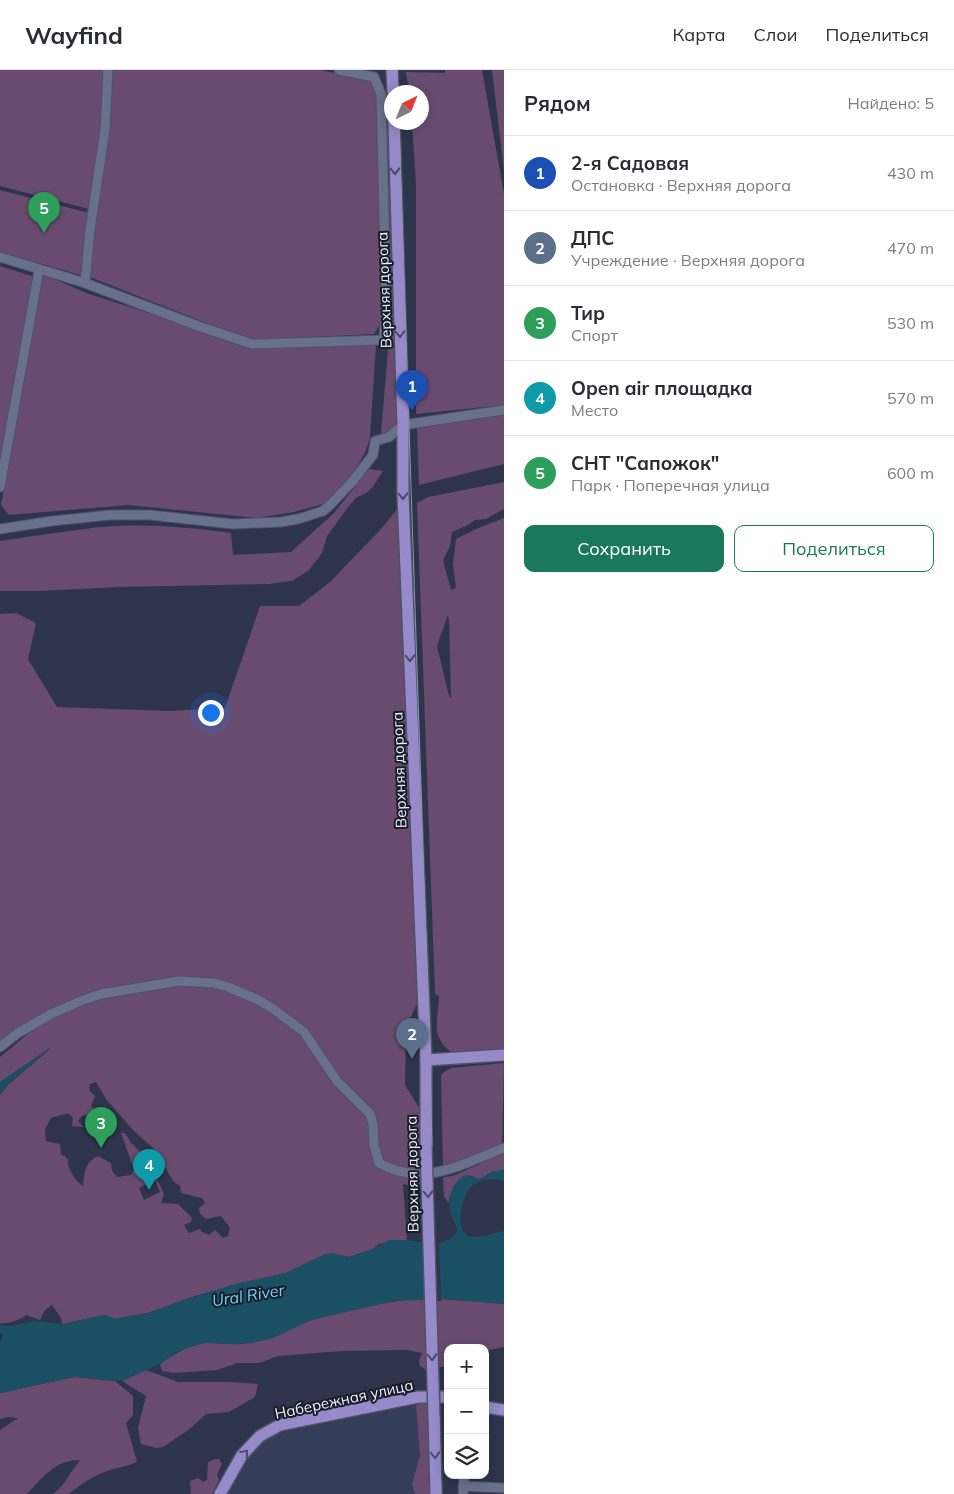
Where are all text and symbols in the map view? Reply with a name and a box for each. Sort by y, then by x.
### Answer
text: Wayfind [25,20,123,50]
text: Карта [673,23,725,46]
text: Слои [753,23,798,46]
text: Поделиться [826,23,929,46]
north arrow [384,85,429,130]
text: Рядом [524,90,591,116]
text: Найдено: 5 [848,93,934,113]
text: 2-я Садовая [571,151,689,175]
text: 1 [535,163,545,183]
text: 430 m [887,163,934,183]
one-way arrow [390,168,400,175]
text: Остановка · Верхняя дорога [571,175,791,195]
pin: 5 [28,192,60,233]
text: ДПС [571,226,614,250]
street label: Верхняя дорога [372,231,396,349]
text: 2 [535,238,545,258]
text: 470 m [887,238,934,258]
text: Учреждение · Верхняя дорога [571,250,805,270]
text: Тир [571,301,605,325]
text: 3 [535,313,545,333]
text: 530 m [887,313,934,333]
text: Спорт [571,325,618,345]
one-way arrow [395,330,405,338]
pin: 1 [396,370,428,411]
text: Open air площадка [571,376,753,400]
text: 4 [535,388,545,408]
text: 570 m [887,388,934,408]
text: Место [571,400,618,420]
text: СНТ "Сапожок" [571,451,719,475]
text: 5 [535,463,545,483]
text: 600 m [887,463,934,483]
text: Парк · Поперечная улица [571,475,770,495]
one-way arrow [398,492,408,500]
button: Сохранить [524,525,724,572]
button: Поделиться [734,525,934,572]
one-way arrow [404,655,415,663]
your location [198,700,224,726]
street label: Верхняя дорога [387,711,411,829]
pin: 2 [396,1018,428,1059]
pin: 3 [85,1107,117,1148]
street label: Верхняя дорога [401,1116,423,1232]
pin: 4 [133,1149,165,1190]
one-way arrow [422,1191,433,1199]
water label: Ural River [211,1279,287,1311]
map controls [444,1344,489,1479]
button: + [444,1344,489,1389]
one-way arrow [427,1354,437,1361]
street label: Набережная улица [273,1375,415,1423]
button: − [444,1389,489,1434]
button: layers [444,1434,489,1479]
one-way arrow [239,1449,248,1458]
one-way arrow [430,1452,440,1459]

